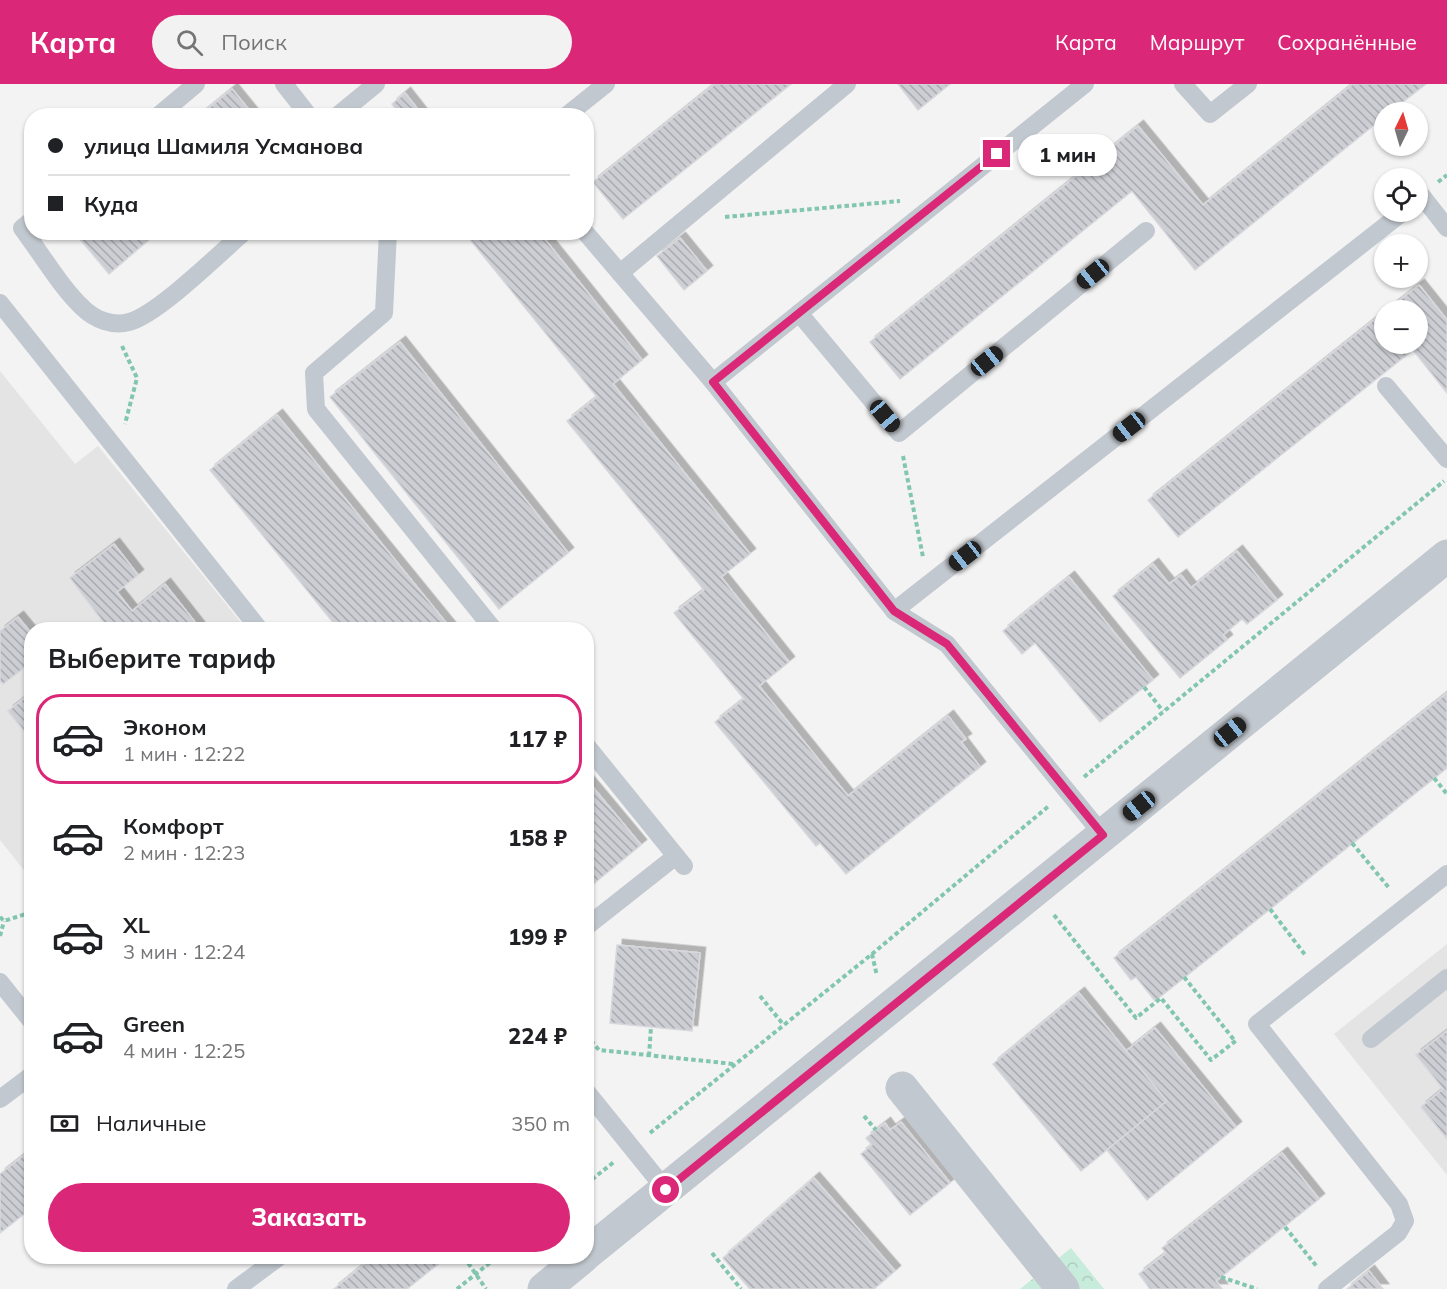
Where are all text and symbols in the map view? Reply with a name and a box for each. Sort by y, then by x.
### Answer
search box [152,15,572,69]
text: Карта [30,25,116,60]
icon: search [173,26,206,59]
text: Поиск [221,28,287,56]
text: Карта [1055,29,1117,55]
text: Маршрут [1150,29,1244,55]
text: Сохранённые [1277,29,1417,55]
north arrow [1374,102,1428,156]
map controls [1374,102,1428,354]
text: улица Шамиля Усманова [84,132,363,160]
callout: 1 мин [1018,133,1117,175]
route end [983,140,1010,167]
text: 1 мин [1039,142,1096,167]
button: locate [1374,168,1428,222]
text: Куда [84,190,138,218]
button: + [1374,234,1428,288]
car [1073,256,1113,292]
button: − [1374,300,1428,354]
car [967,343,1007,379]
car [867,396,903,436]
car [1109,409,1149,445]
car [945,538,985,574]
text: Выберите тариф [48,641,276,675]
icon: car [51,712,105,766]
text: Эконом [123,713,207,741]
car [1210,714,1250,750]
text: 117 ₽ [508,725,567,753]
text: 1 мин · 12:22 [123,741,245,766]
car [1119,788,1159,824]
icon: car [51,811,105,865]
text: Комфорт [123,812,224,840]
text: 158 ₽ [508,824,567,852]
text: 2 мин · 12:23 [123,840,245,865]
icon: car [51,910,105,964]
text: XL [123,911,150,939]
text: 199 ₽ [508,923,567,951]
text: 3 мин · 12:24 [123,939,245,964]
icon: car [51,1009,105,1063]
text: Green [123,1010,185,1038]
text: 224 ₽ [508,1022,567,1050]
text: 4 мин · 12:25 [123,1038,245,1063]
icon: cash [48,1107,81,1140]
text: Наличные [96,1109,206,1137]
text: 350 m [511,1111,570,1136]
route start [652,1176,679,1203]
button: Заказать [48,1183,570,1252]

